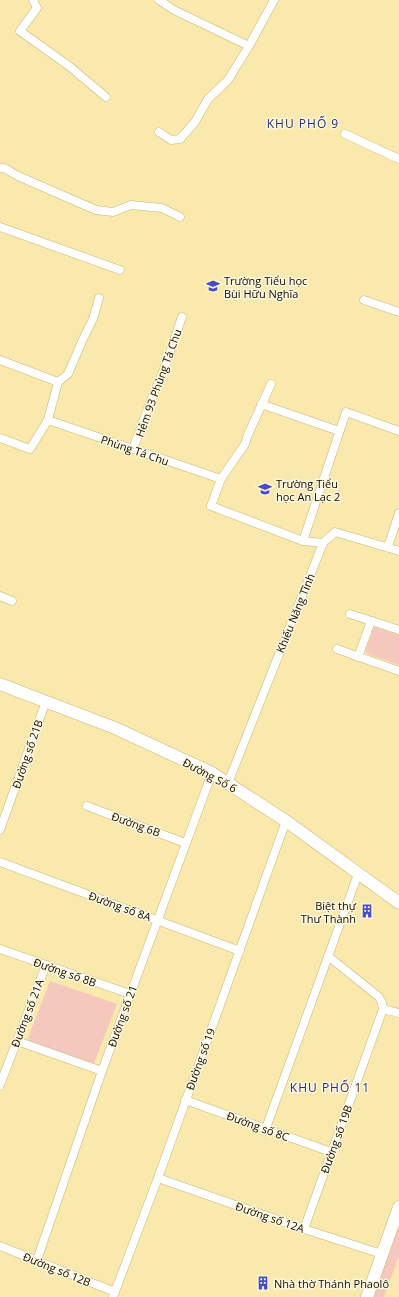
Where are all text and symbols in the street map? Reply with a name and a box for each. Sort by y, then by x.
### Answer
district label: KHU PHỐ 9 [267,115,339,132]
place label: Trường Tiểu học Bùi Hữu Nghĩa [224,273,307,301]
school or university icon: Trường Tiểu học Bùi Hữu Nghĩa [205,278,221,294]
street label: Hẻm 93 Phùng Tá Chu [131,327,185,439]
street label: Phùng Tá Chu [99,431,171,469]
place label: Trường Tiểu học An Lạc 2 [276,476,340,504]
school or university icon: Trường Tiểu học An Lạc 2 [257,481,273,497]
street label: Khiếu Năng Tĩnh [272,571,318,655]
street label: Đường số 21B [8,718,46,790]
street label: Đường Số 6 [180,754,240,796]
street label: Đường 6B [109,808,163,840]
street label: Đường số 8A [87,888,153,924]
place label: Biệt thự Thư Thành [301,898,357,926]
building icon: Biệt thự Thư Thành [359,903,375,919]
street label: Đường số 8B [32,954,98,990]
street label: Đường số 21A [7,977,47,1049]
street label: Đường số 21 [104,983,140,1049]
street label: Đường số 19 [182,1026,218,1092]
district label: KHU PHỐ 11 [290,1079,370,1096]
street label: Đường số 19B [317,1103,355,1175]
street label: Đường số 8C [225,1108,291,1144]
street label: Đường số 12A [234,1198,306,1236]
street label: Đường số 12B [21,1249,93,1289]
building icon: Nhà thờ Thánh Phaolô [255,1275,271,1291]
place label: Nhà thờ Thánh Phaolô [274,1276,389,1291]

